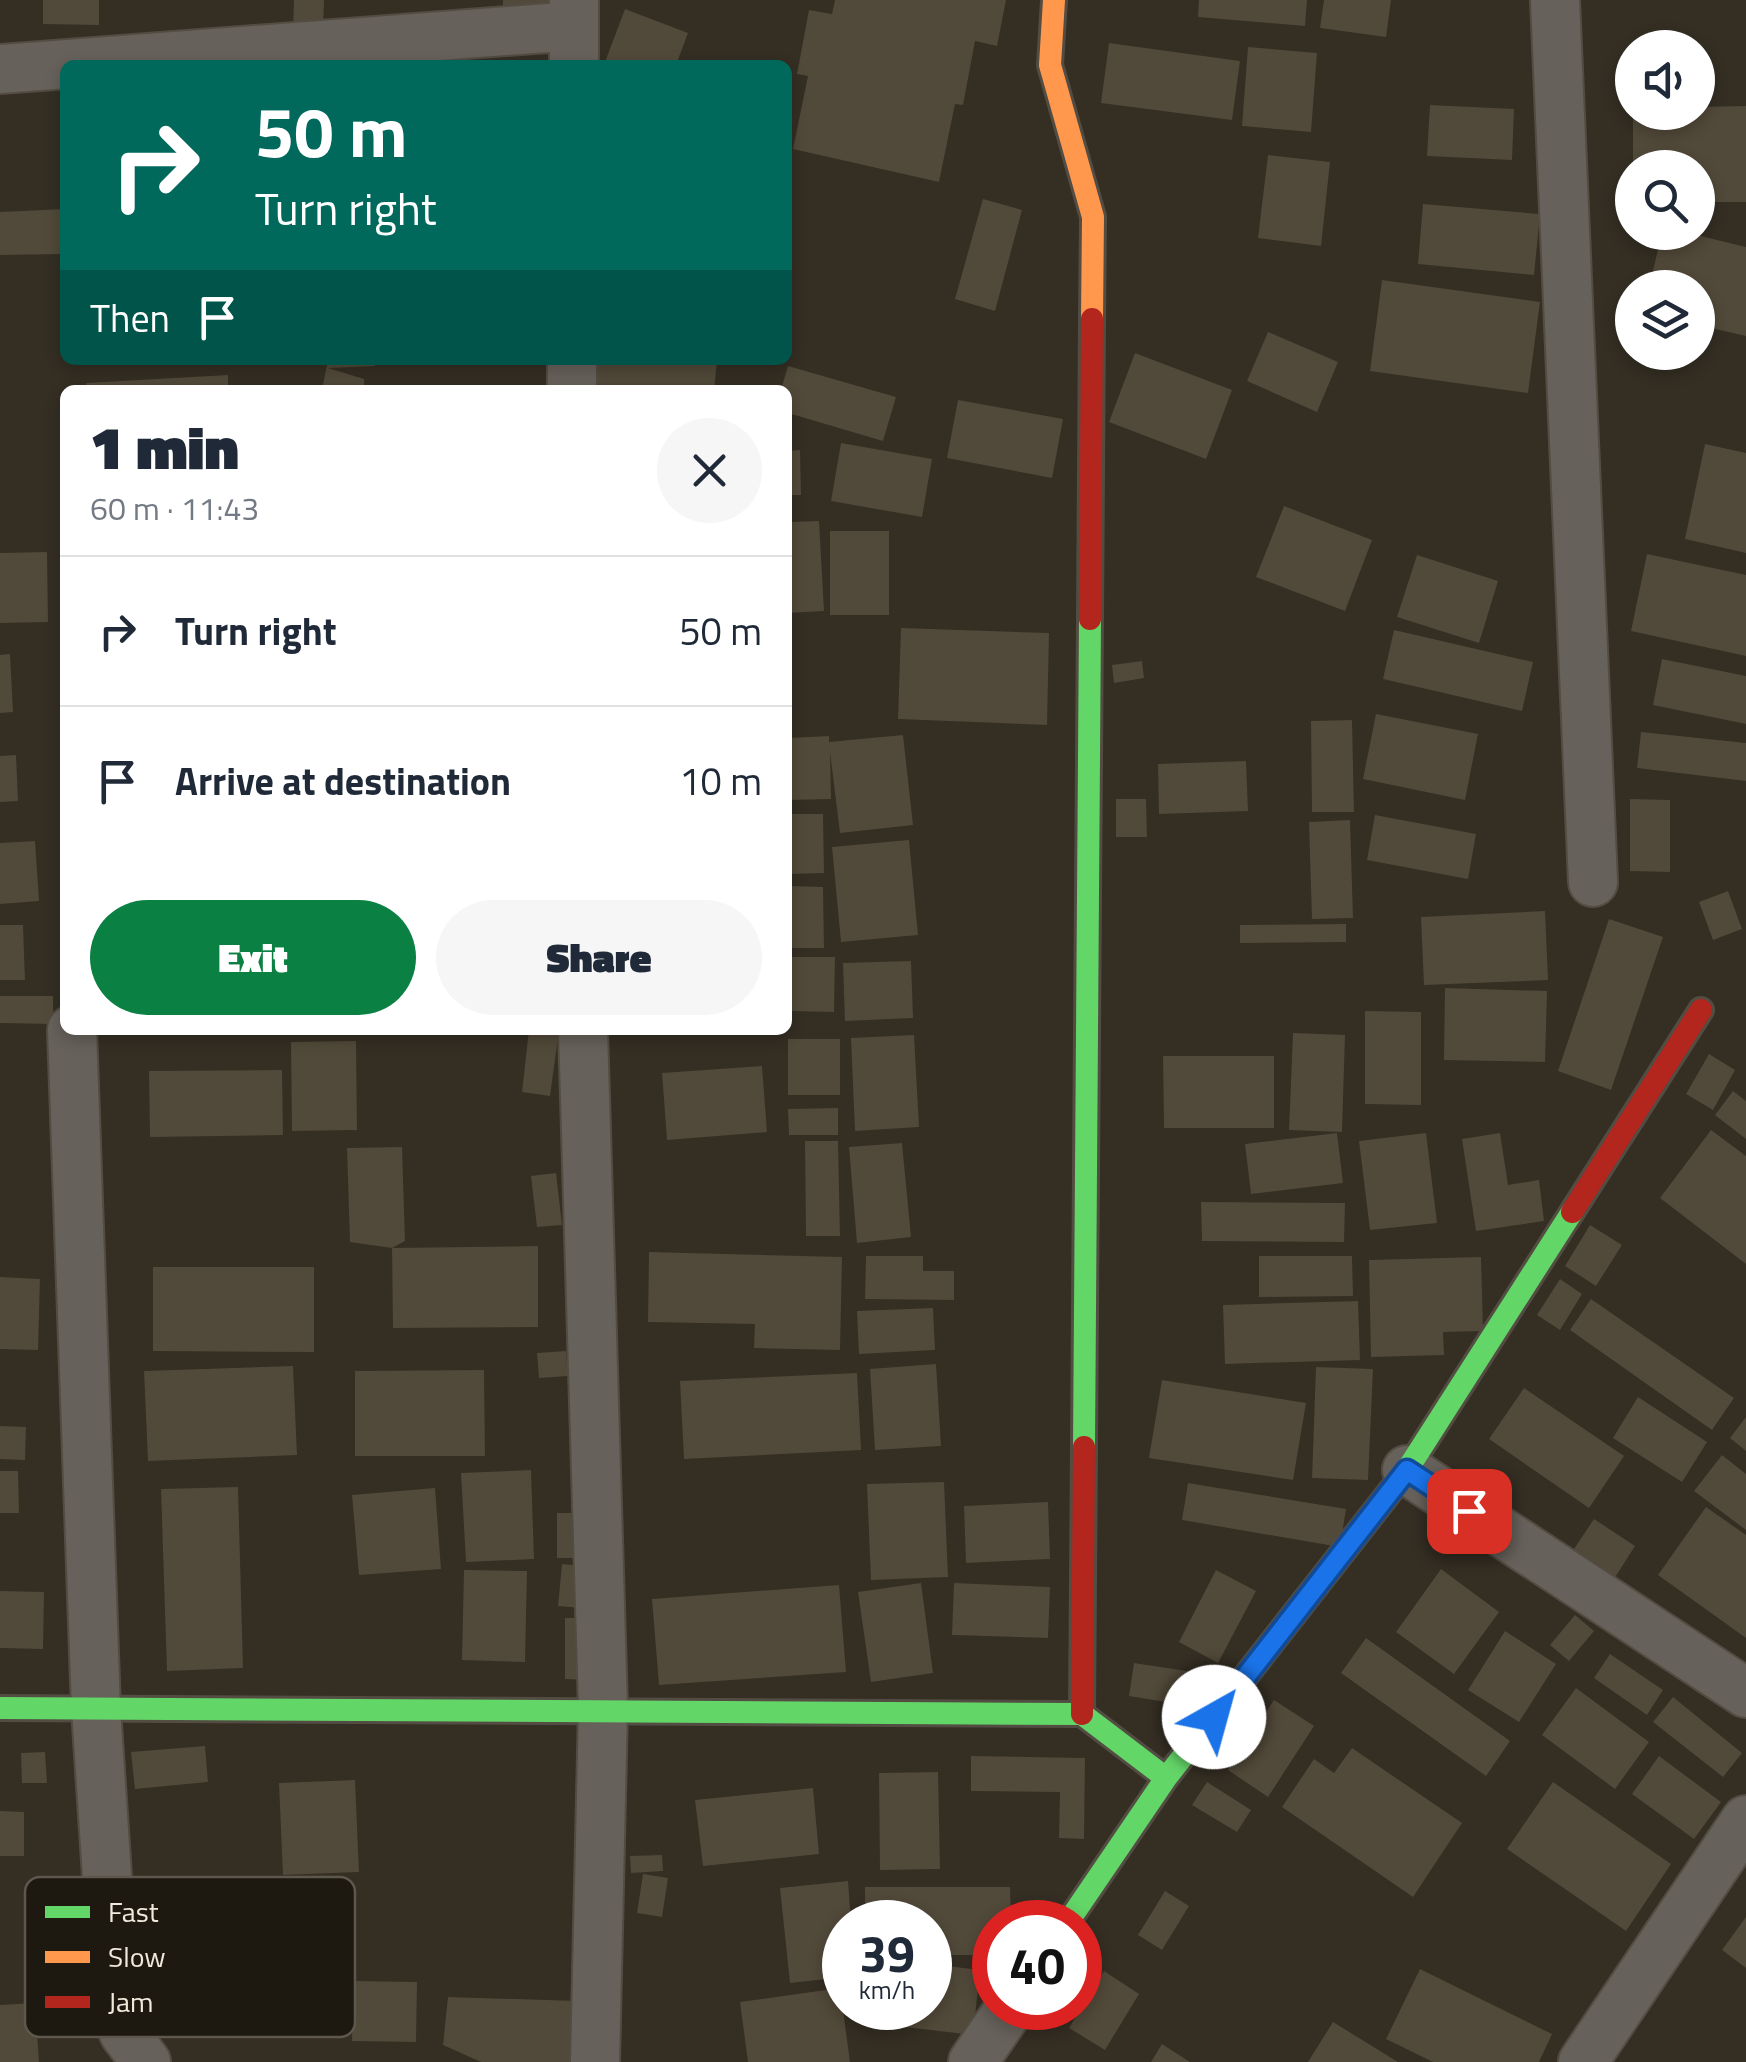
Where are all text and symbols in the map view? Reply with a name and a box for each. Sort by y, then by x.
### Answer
map controls [1615,30,1715,370]
button: sound [1615,30,1715,130]
text: 50 m [255,78,408,184]
icon: right [90,100,220,230]
button: search [1615,150,1715,250]
text: Turn right [255,174,437,242]
button: layers [1615,270,1715,370]
text: Then [90,289,170,347]
icon: arrive [190,290,245,345]
text: 1 min [90,401,239,492]
button: close [657,418,762,523]
text: 60 m · 11:43 [90,484,259,532]
text: Turn right [175,602,337,660]
text: 50 m [679,602,762,660]
icon: right [90,604,145,659]
text: Arrive at destination [175,752,511,810]
text: 10 m [679,752,762,810]
icon: arrive [90,754,145,809]
button: Exit [90,900,416,1015]
button: Share [436,900,762,1015]
pin [1427,1469,1512,1554]
icon: arrive [1442,1484,1497,1539]
position arrow [1162,1665,1266,1769]
legend [25,1877,355,2037]
text: Fast [108,1890,159,1933]
speed limit sign: 40 [972,1900,1102,2030]
text: 39 [859,1915,915,1991]
text: Slow [108,1935,166,1978]
text: km/h [859,1971,915,2009]
text: Jam [108,1980,154,2023]

